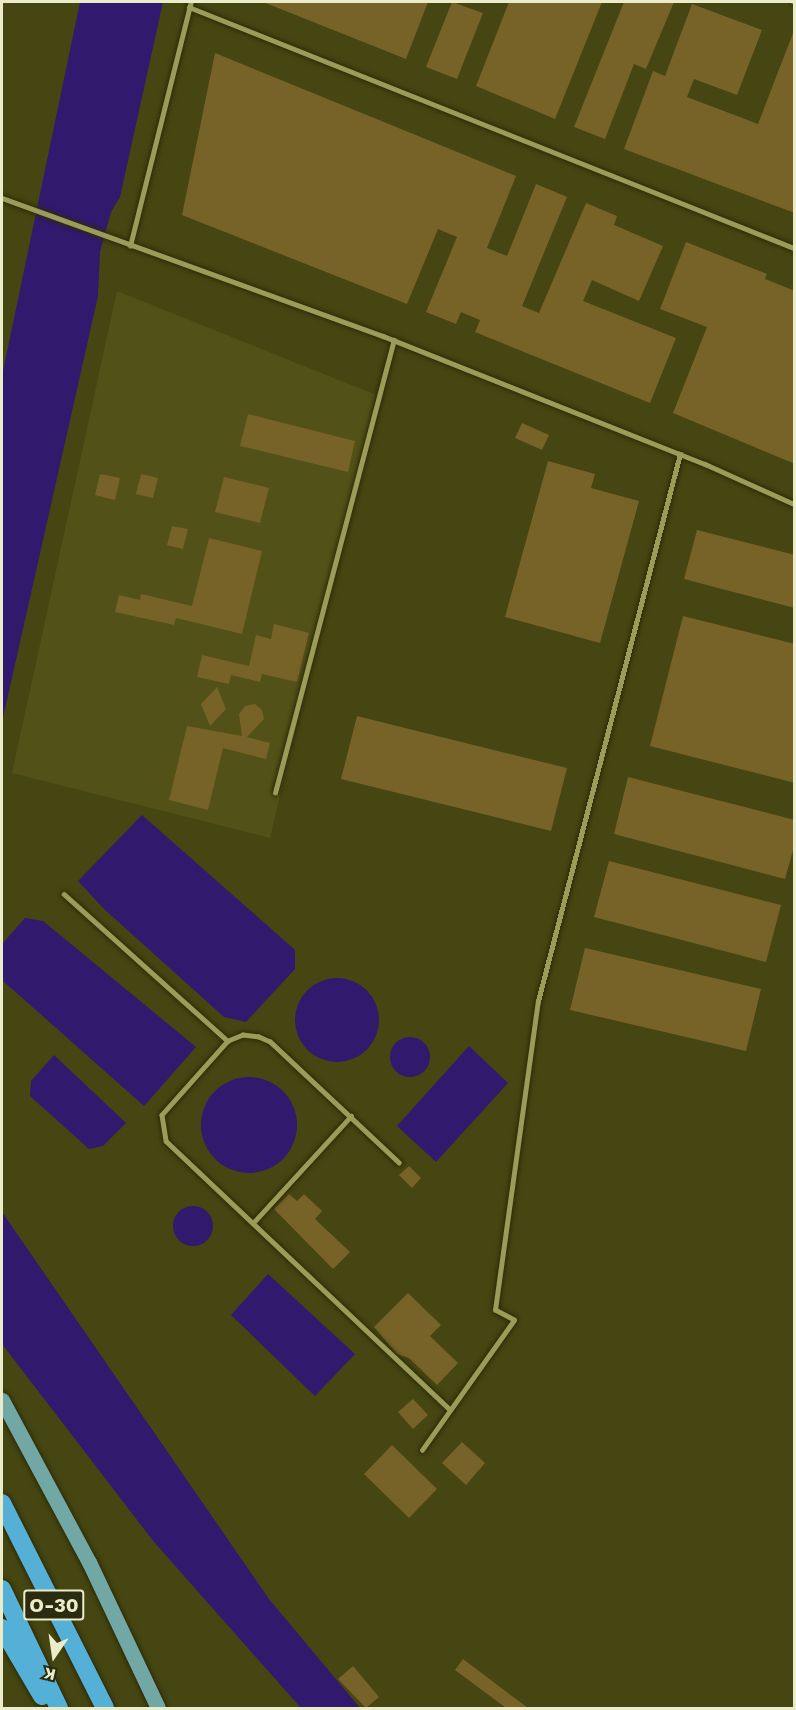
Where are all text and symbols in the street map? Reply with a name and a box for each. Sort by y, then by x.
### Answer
road number: O-30 [22,1588,86,1622]
north arrow [24,1626,84,1686]
text: K [42,1664,57,1685]

